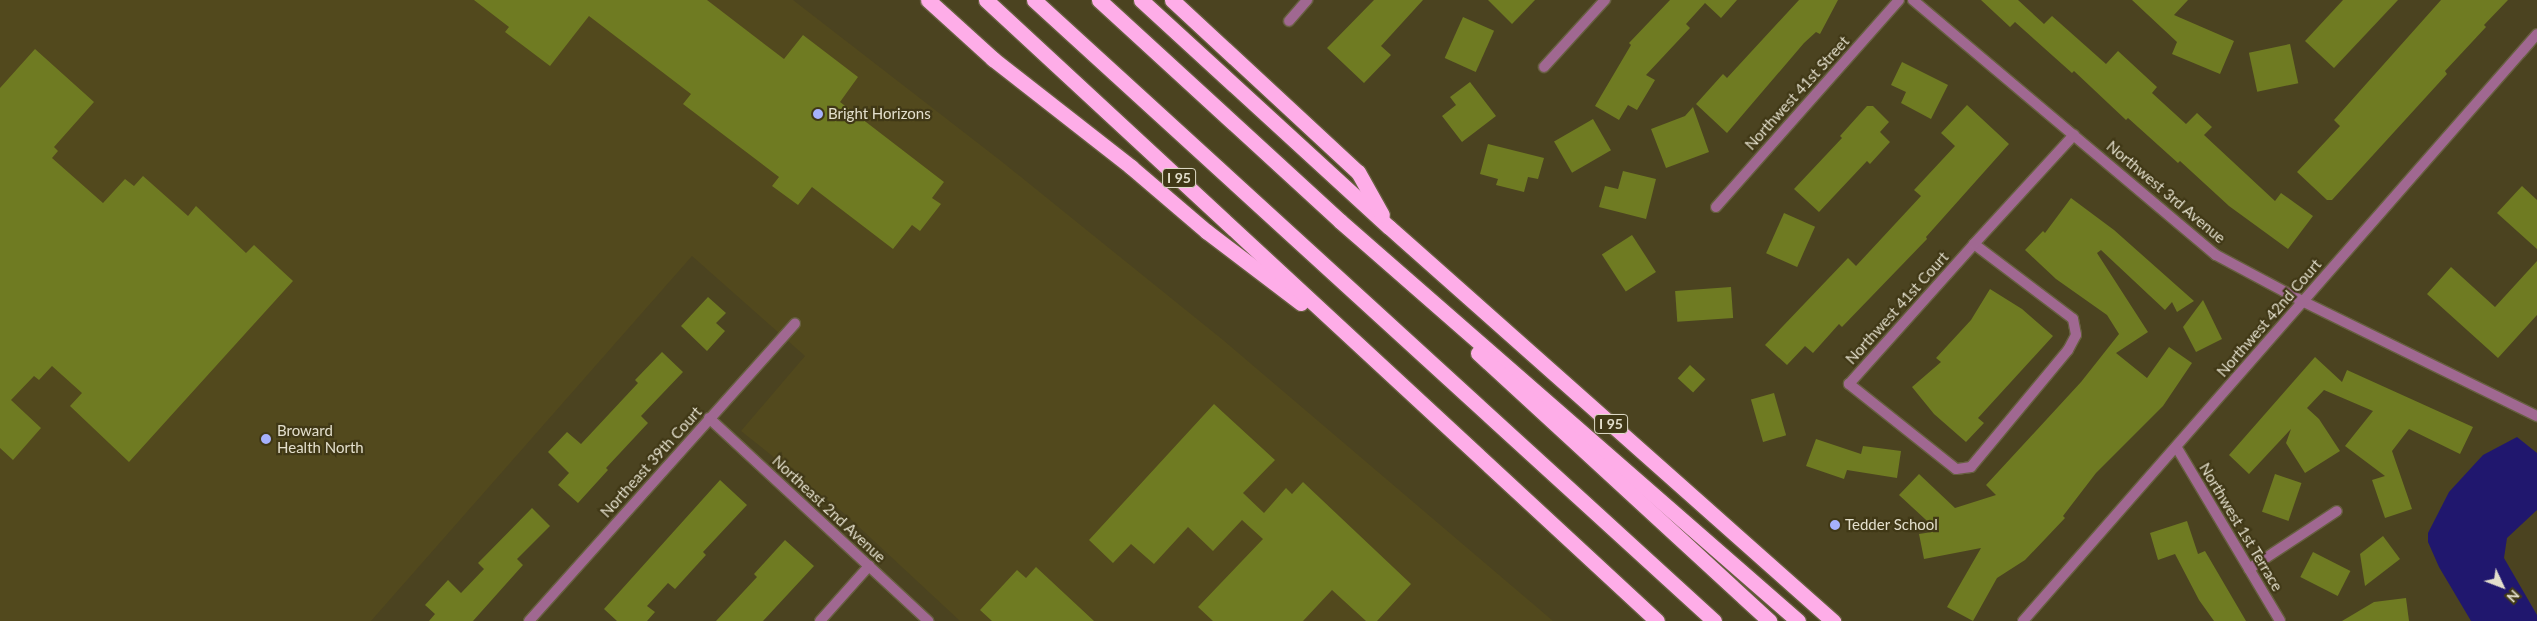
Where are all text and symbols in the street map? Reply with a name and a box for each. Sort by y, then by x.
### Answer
street label: Northwest 41st Street [1741,32,1853,154]
place label: Bright Horizons [828,105,931,123]
marker: Bright Horizons [812,108,824,120]
street label: Northwest 3rd Avenue [2103,137,2229,247]
road number: I 95 [1162,167,1196,190]
street label: Northwest 41st Court [1842,248,1952,368]
street label: Northwest 42nd Court [2213,256,2325,380]
street label: Northeast 39th Court [597,403,705,521]
road number: I 95 [1594,412,1628,436]
place label: Broward Health North [277,421,364,456]
marker: Broward Health North [259,432,273,446]
street label: Northeast 2nd Avenue [768,452,890,566]
street label: Northwest 1st Terrace [2195,459,2287,595]
place label: Tedder School [1845,516,1938,534]
marker: Tedder School [1829,519,1841,531]
north arrow [2477,561,2527,611]
text: N [2503,587,2523,606]

